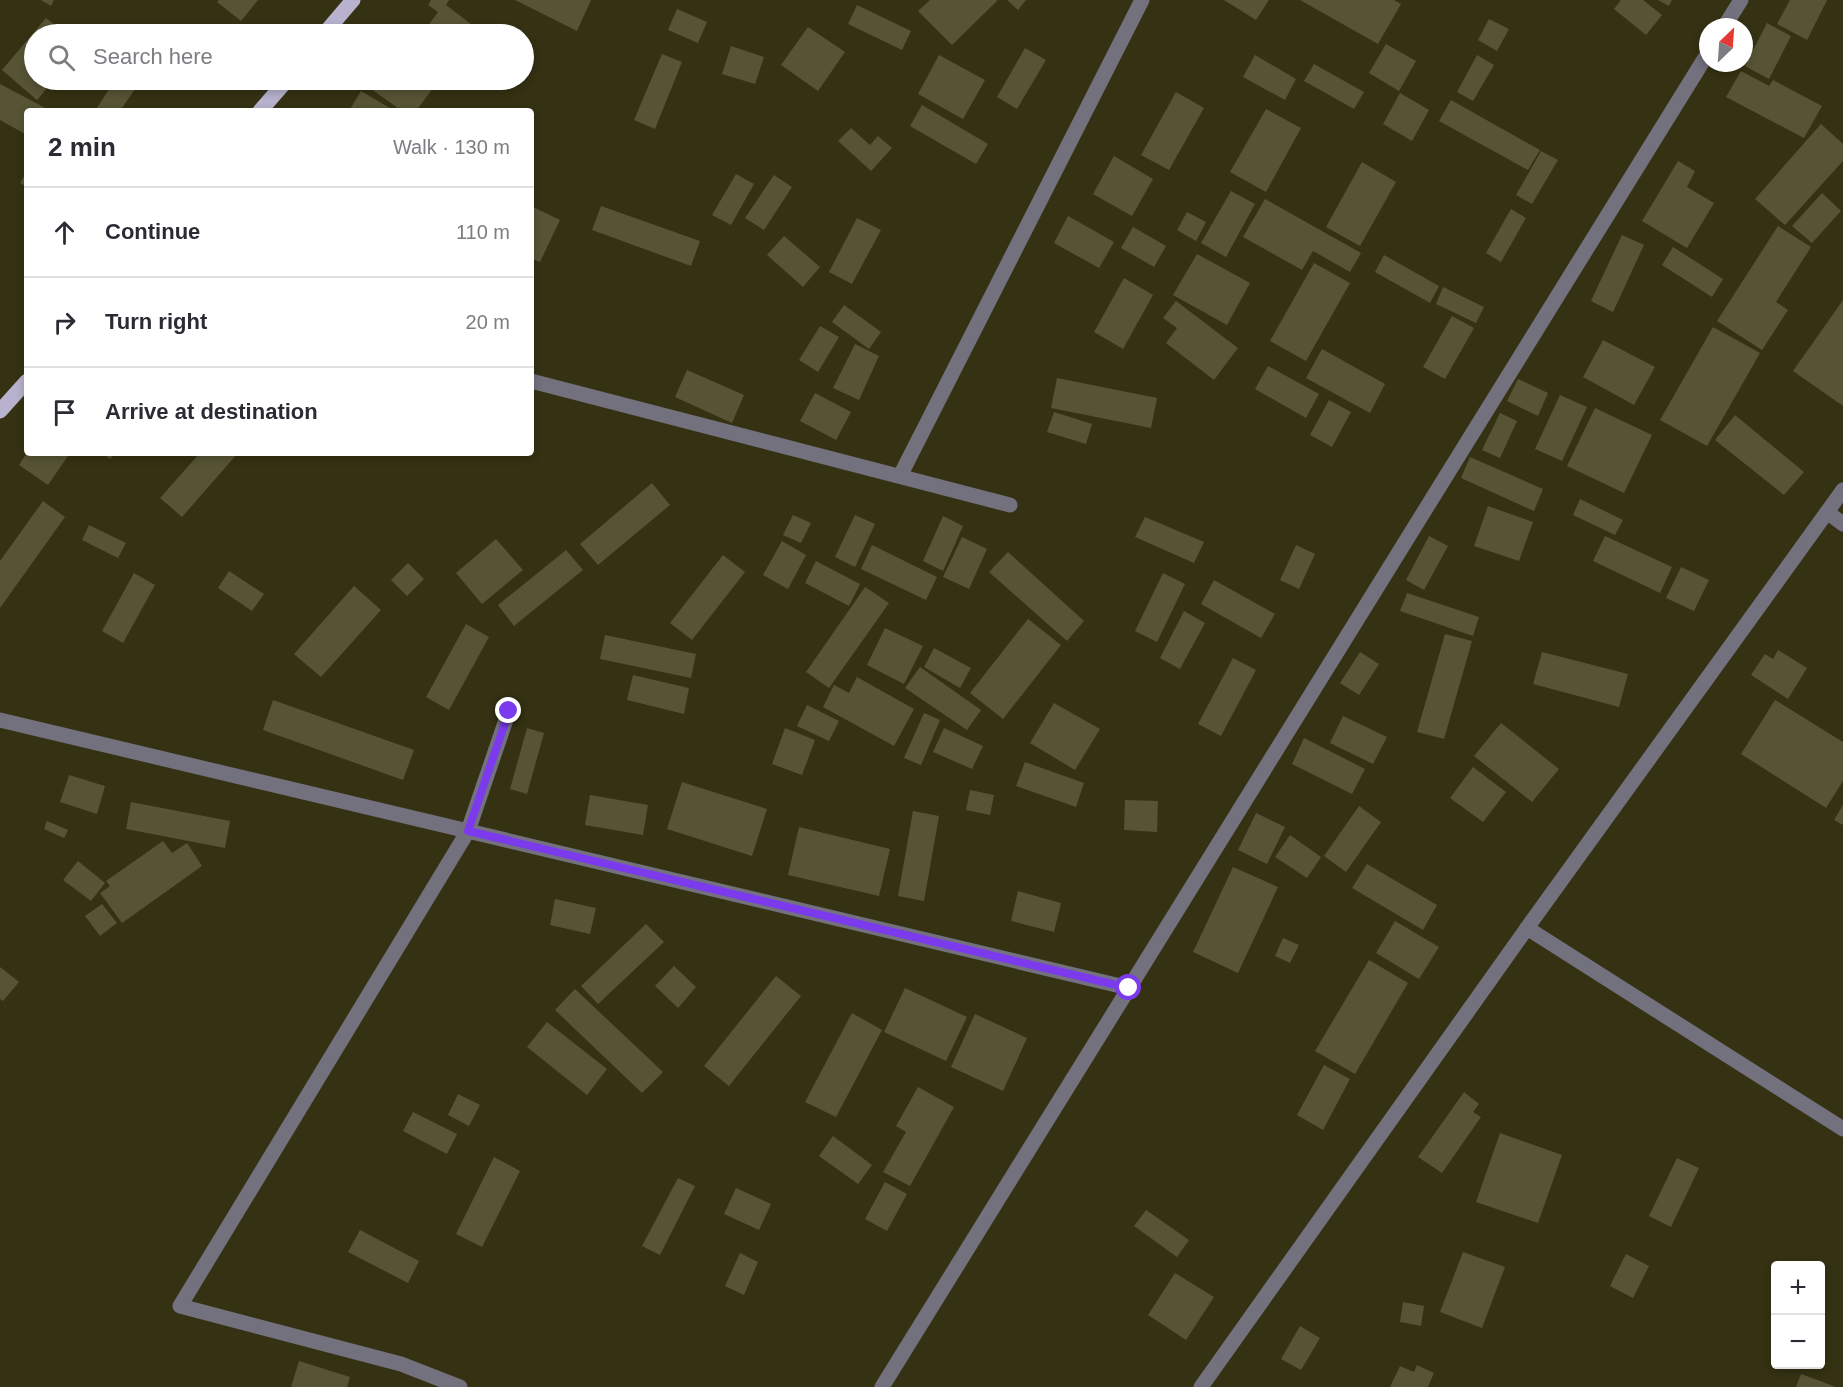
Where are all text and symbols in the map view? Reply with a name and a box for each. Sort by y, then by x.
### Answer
north arrow [1699,18,1753,72]
search box [24,24,534,90]
icon: search [45,41,78,74]
text: Search here [93,44,213,69]
text: 2 min [48,132,116,162]
text: Walk · 130 m [393,136,510,158]
icon: ahead [48,216,81,249]
text: Continue [105,219,200,244]
text: 110 m [456,221,510,243]
icon: right [48,306,81,339]
text: Turn right [105,309,207,334]
text: 20 m [466,311,510,333]
icon: arrive [48,396,81,429]
text: Arrive at destination [105,399,318,424]
route end [495,697,521,723]
route start [1115,974,1141,1000]
map controls [1771,1261,1825,1369]
button: + [1771,1261,1825,1315]
button: − [1771,1315,1825,1369]

